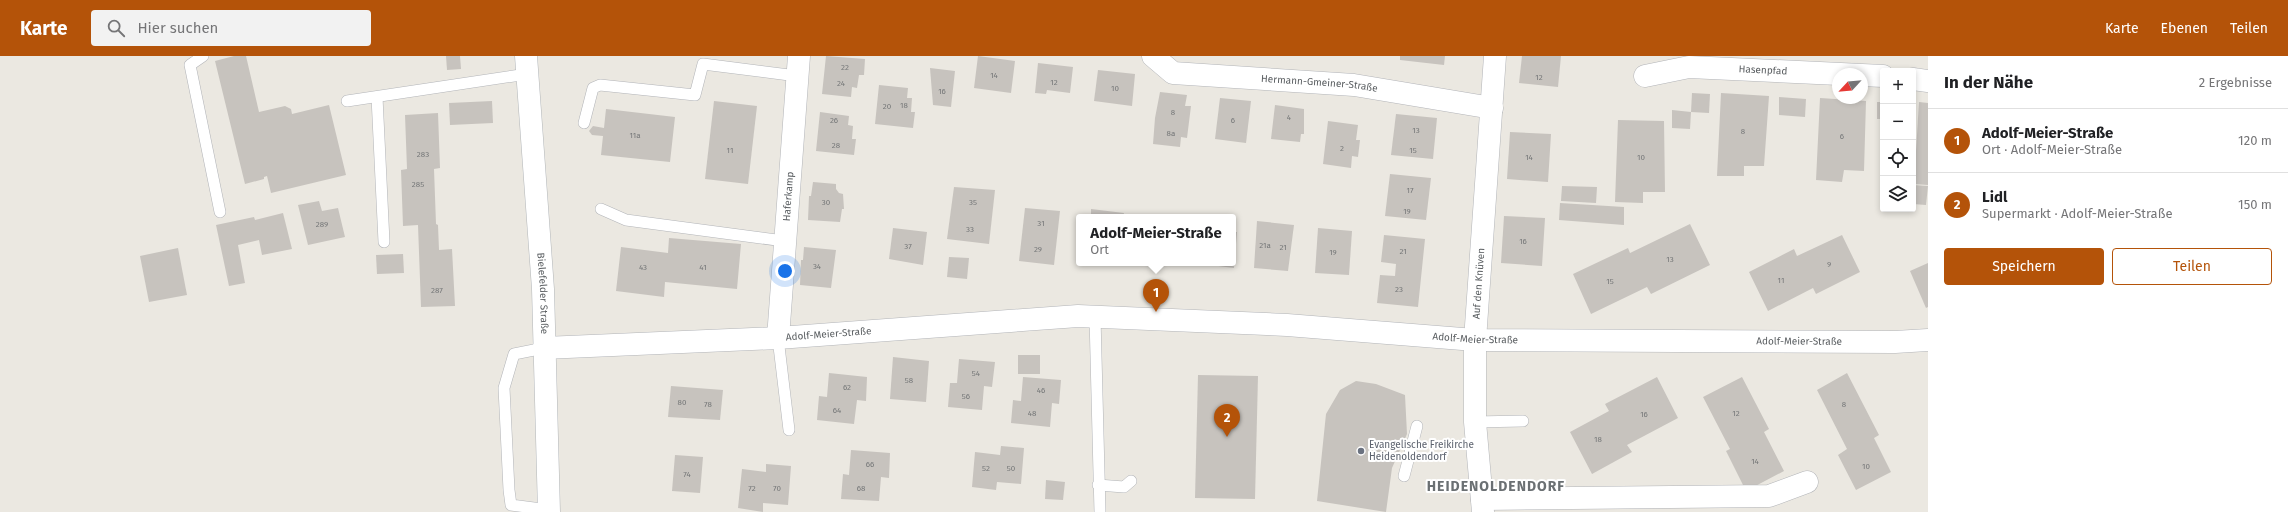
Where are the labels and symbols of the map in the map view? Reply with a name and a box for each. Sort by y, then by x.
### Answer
house number: 22 [841,63,849,72]
street label: Hasenpfad [1738,63,1788,78]
north arrow [1832,68,1868,104]
house number: 14 [990,71,999,80]
street label: Hermann-Gmeiner-Straße [1261,73,1379,95]
house number: 12 [1535,73,1543,82]
house number: 12 [1050,78,1058,87]
house number: 24 [837,79,846,88]
house number: 10 [1111,84,1119,93]
house number: 16 [938,87,946,96]
house number: 18 [900,101,909,110]
house number: 20 [883,102,892,111]
house number: 8 [1171,108,1176,117]
house number: 4 [1287,113,1292,122]
house number: 26 [830,116,838,125]
house number: 6 [1231,116,1235,125]
house number: 13 [1412,126,1420,135]
house number: 8 [1741,127,1746,136]
house number: 8a [1167,129,1175,138]
house number: 11a [629,131,641,140]
house number: 6 [1840,132,1844,141]
house number: 28 [832,141,841,150]
house number: 2 [1340,144,1344,153]
house number: 11 [727,146,733,155]
house number: 15 [1409,146,1417,155]
house number: 283 [417,150,429,159]
house number: 14 [1525,153,1534,162]
house number: 10 [1637,153,1645,162]
street label: Haferkamp [781,171,796,222]
house number: 285 [412,180,424,189]
house number: 17 [1406,186,1414,195]
house number: 30 [822,198,831,207]
house number: 35 [969,198,977,207]
house number: 19 [1403,207,1411,216]
house number: 31 [1037,219,1045,228]
house number: 289 [316,220,328,229]
house number: 33 [966,225,974,234]
house number: 16 [1519,237,1527,246]
house number: 21a [1259,241,1271,250]
house number: 37 [904,242,912,251]
house number: 21 [1279,243,1287,252]
house number: 29 [1034,245,1042,254]
house number: 21 [1399,247,1407,256]
street label: Auf den Knüven [1470,247,1487,320]
house number: 19 [1329,248,1337,257]
street label: Bielefelder Straße [534,252,550,334]
house number: 13 [1666,255,1674,264]
house number: 9 [1827,260,1831,269]
your location [775,261,795,281]
house number: 34 [813,262,822,271]
house number: 43 [639,263,647,272]
house number: 41 [699,263,707,272]
house number: 11 [1778,276,1784,285]
house number: 15 [1606,277,1614,286]
pin: 1 [1143,279,1169,312]
house number: 23 [1395,285,1403,294]
house number: 287 [431,286,443,295]
street label: Adolf-Meier-Straße [785,325,872,343]
street label: Adolf-Meier-Straße [1432,331,1518,346]
street label: Adolf-Meier-Straße [1756,335,1842,348]
house number: 54 [972,369,981,378]
house number: 58 [905,376,914,385]
house number: 62 [843,383,851,392]
house number: 46 [1037,386,1045,395]
house number: 56 [962,392,970,401]
house number: 80 [678,398,687,407]
house number: 78 [704,400,712,409]
house number: 8 [1842,400,1847,409]
pin: 2 [1214,404,1240,437]
house number: 64 [833,406,842,415]
house number: 48 [1028,409,1037,418]
house number: 12 [1732,409,1740,418]
house number: 16 [1640,410,1648,419]
house number: 18 [1594,435,1603,444]
place label: Evangelische Freikirche Heidenoldendorf [1369,439,1474,463]
marker: Evangelische Freikirche Heidenoldendorf [1356,446,1366,456]
house number: 14 [1751,457,1760,466]
house number: 66 [866,460,874,469]
house number: 10 [1862,462,1870,471]
house number: 52 [982,464,990,473]
house number: 50 [1007,464,1016,473]
house number: 74 [683,470,691,479]
district label: HEIDENOLDENDORF [1427,478,1565,495]
house number: 72 [748,484,756,493]
house number: 70 [773,484,781,493]
house number: 68 [857,484,866,493]

